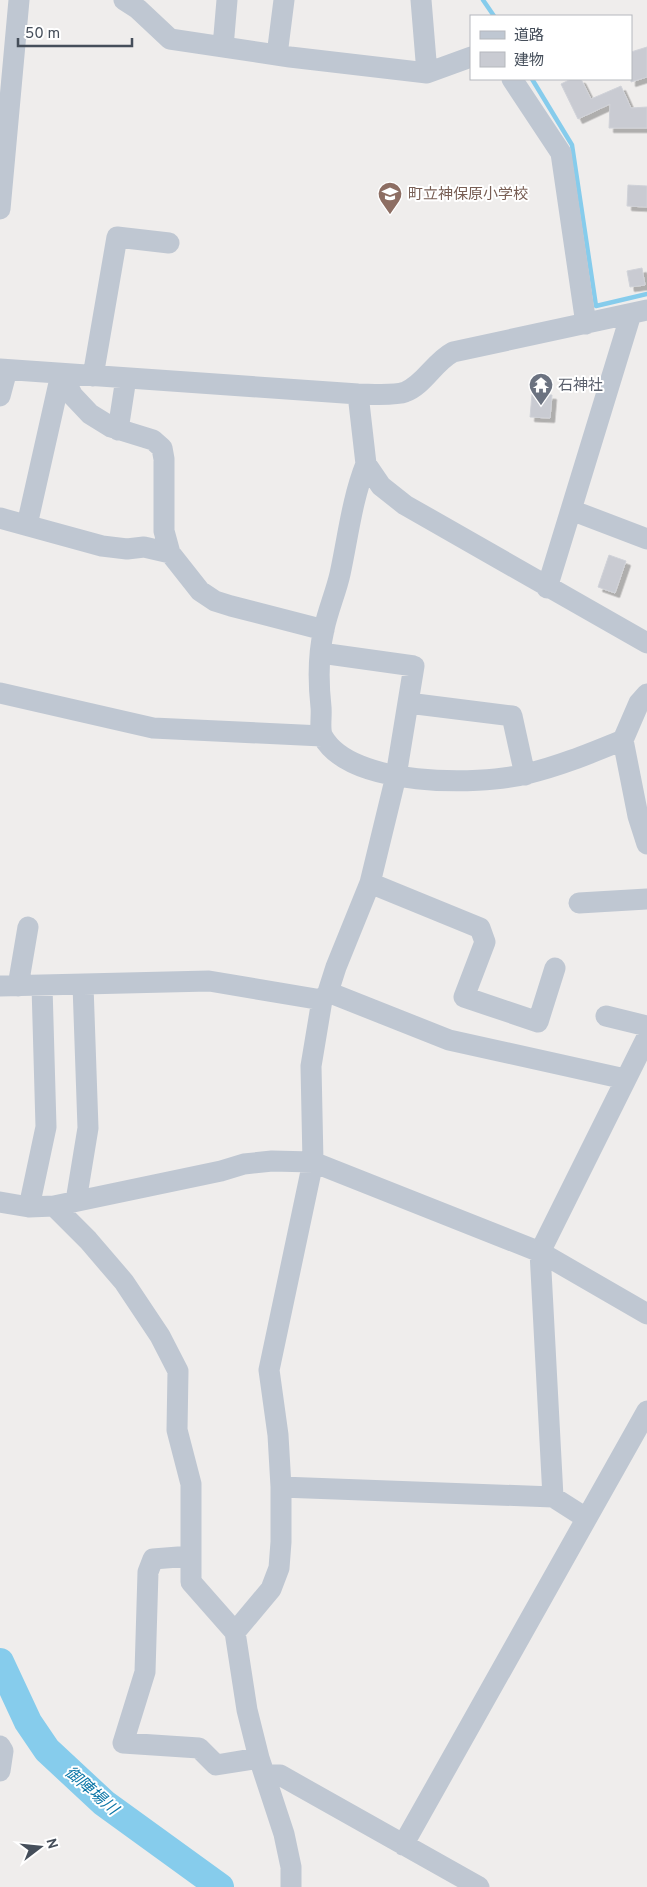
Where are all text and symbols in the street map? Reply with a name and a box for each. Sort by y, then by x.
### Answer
scale bar [18,15,131,47]
legend [470,15,632,80]
text: 50 m [25,25,60,44]
text: 道路 [514,27,544,46]
text: 建物 [514,52,544,71]
school or university icon: 町立神保原小学校 [377,181,403,215]
place label: 町立神保原小学校 [408,186,528,205]
temple icon: 石神社 [528,372,554,406]
place label: 石神社 [558,377,603,396]
water label: 御陣場川 [60,1763,123,1821]
north arrow [15,1822,65,1872]
text: N [41,1837,61,1851]

